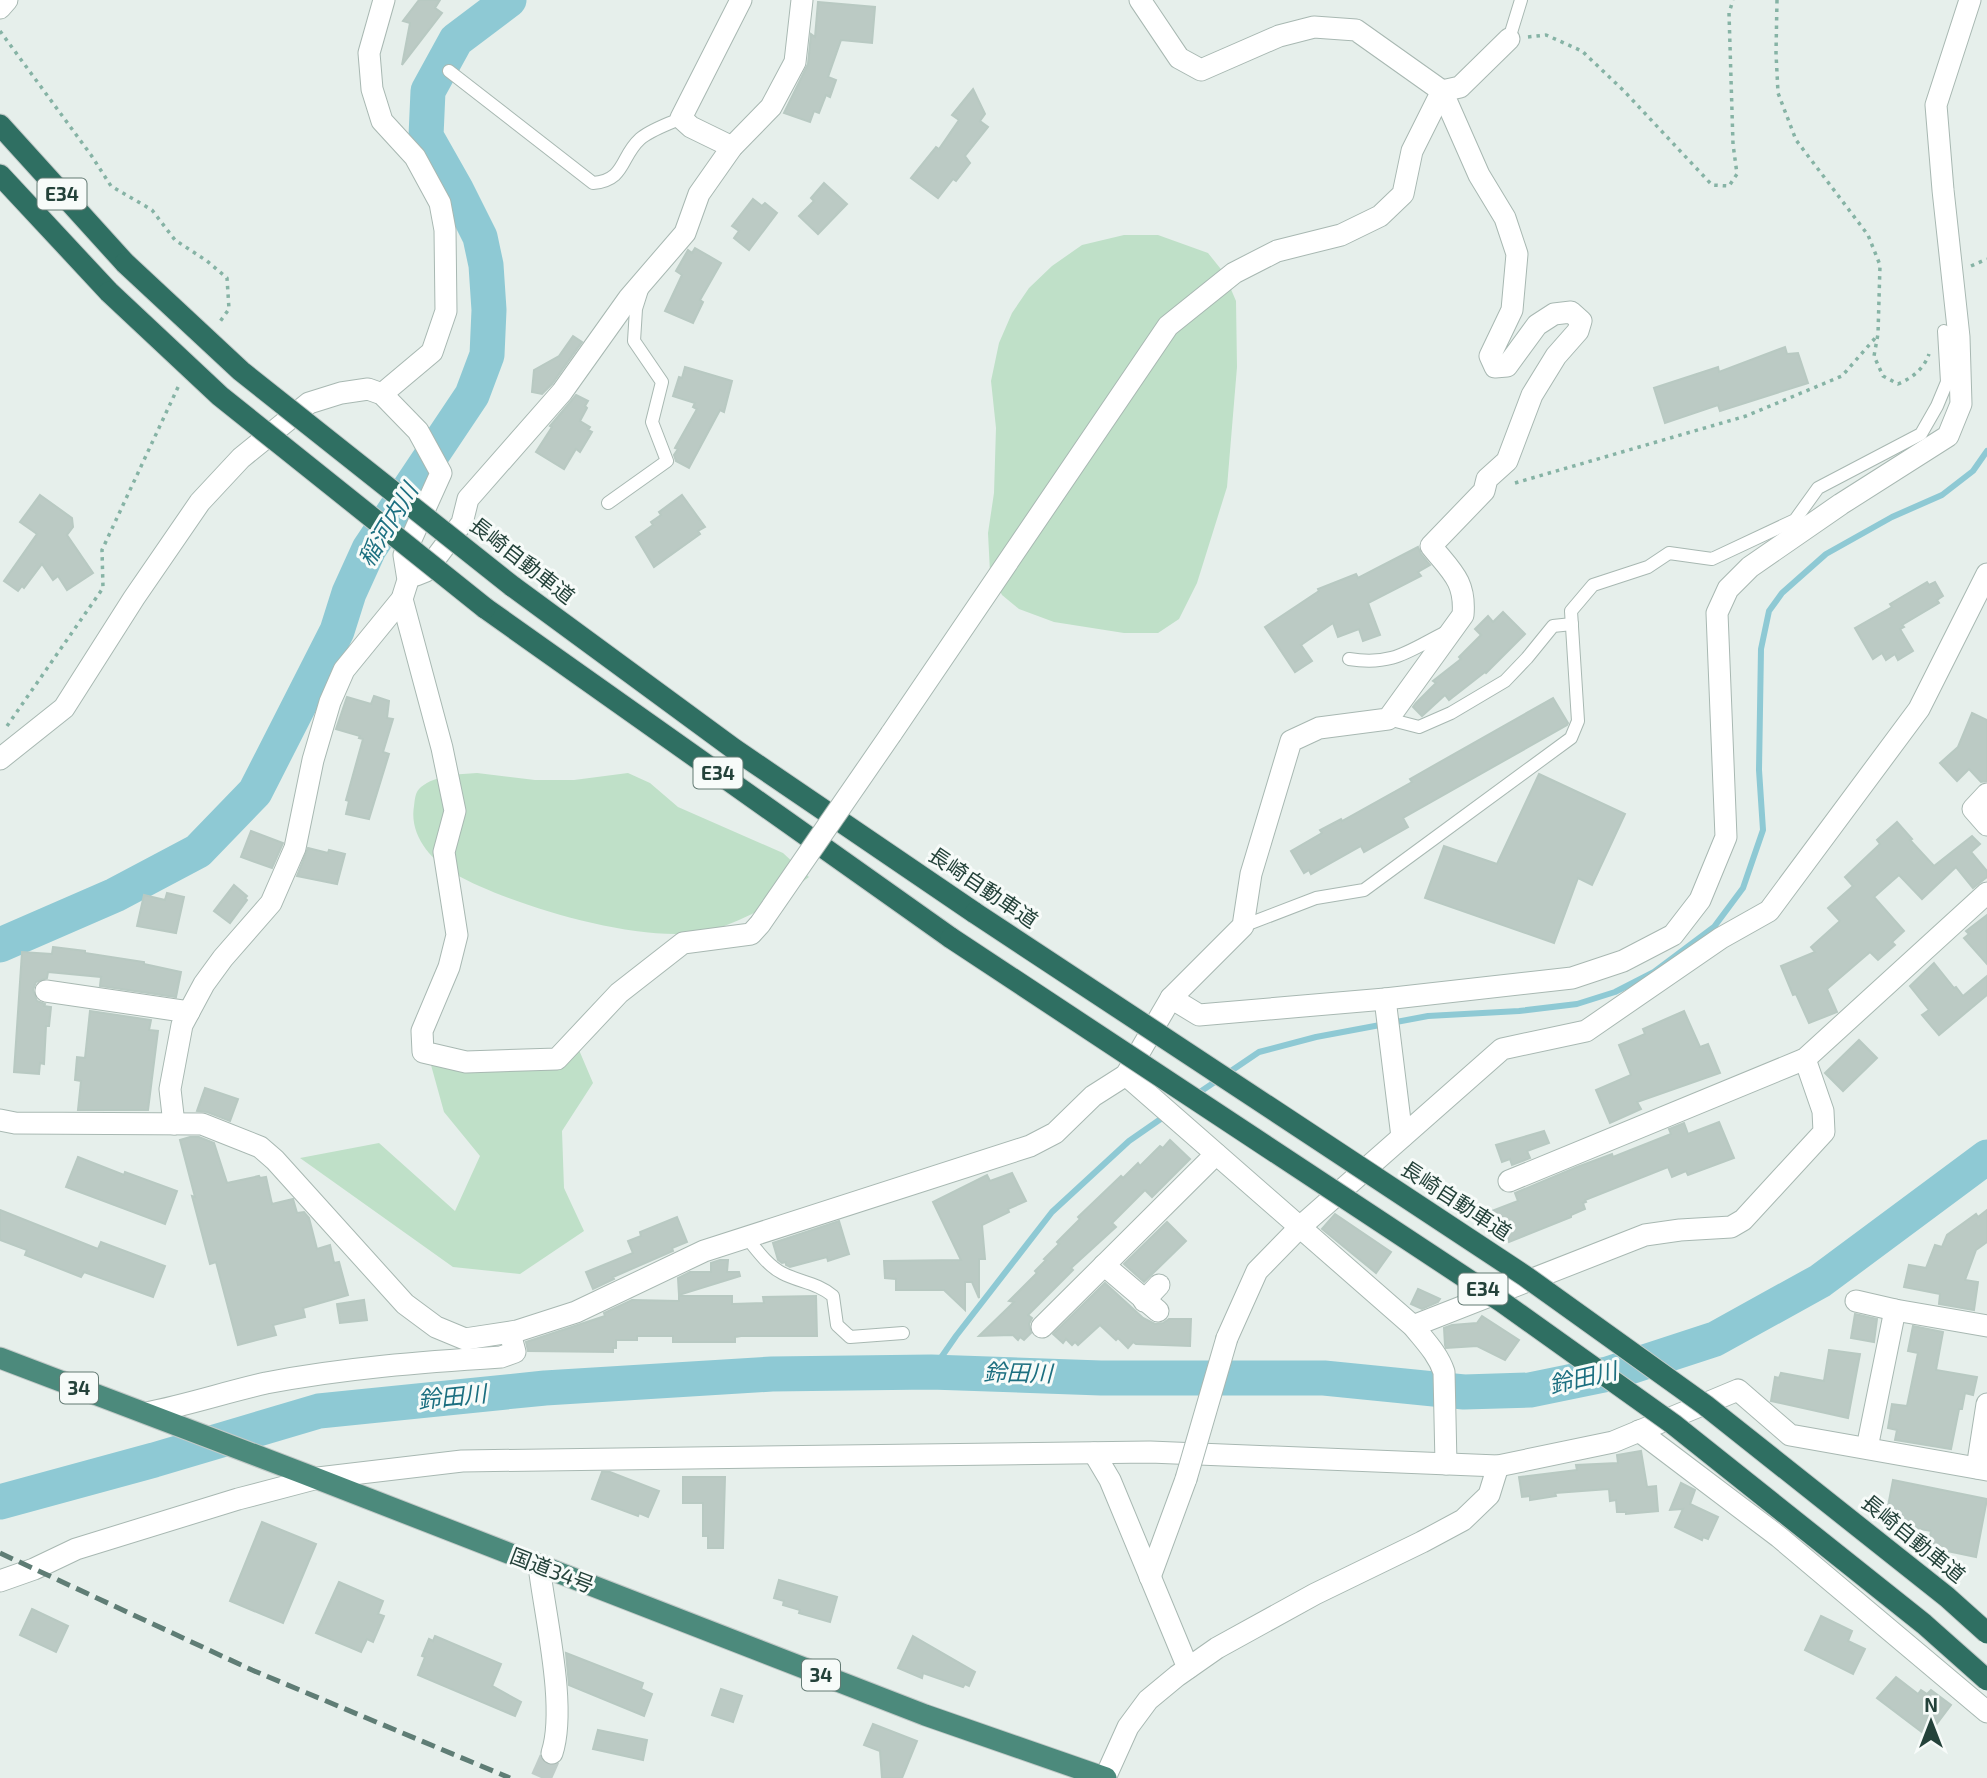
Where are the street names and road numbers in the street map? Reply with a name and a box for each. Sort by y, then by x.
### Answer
road number: E34 [38,178,86,210]
street label: 長崎自動車道 [466,511,580,608]
road number: E34 [694,758,742,788]
street label: 長崎自動車道 [925,841,1043,932]
street label: 長崎自動車道 [1397,1155,1516,1245]
road number: E34 [1458,1274,1508,1304]
road number: 34 [60,1372,98,1404]
street label: 長崎自動車道 [1857,1488,1971,1587]
street label: 国道34号 [507,1542,598,1597]
road number: 34 [802,1660,840,1690]

